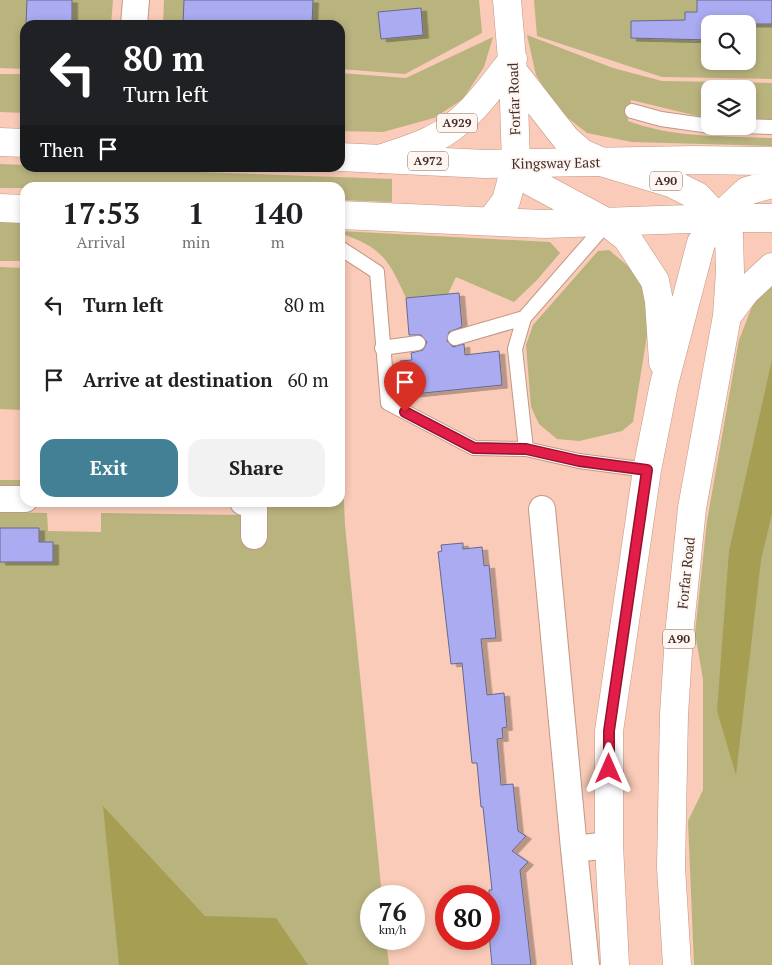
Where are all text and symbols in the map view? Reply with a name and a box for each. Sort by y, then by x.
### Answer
map controls [701,15,756,135]
button: search [701,15,756,70]
text: 80 m [123,35,204,81]
icon: left [40,40,105,105]
street label: Forfar Road [503,62,524,136]
text: Turn left [123,79,209,108]
button: layers [701,80,756,135]
road number: A929 [437,114,477,132]
icon: arrive [94,135,122,163]
text: Then [40,137,84,162]
road number: A972 [408,152,448,170]
street label: Kingsway East [511,152,602,173]
road number: A90 [650,172,682,190]
text: 17:53 [62,193,140,233]
text: 1 [188,193,205,233]
text: 140 [252,193,303,233]
text: Arrival [76,231,126,253]
text: min [182,231,210,253]
text: m [271,231,284,253]
icon: left [40,291,68,319]
text: Turn left [83,292,164,317]
text: 80 m [284,292,325,317]
pin [384,361,426,412]
icon: arrive [40,366,68,394]
text: Arrive at destination [83,367,272,392]
text: 60 m [287,367,329,392]
icon: arrive [391,368,419,396]
button: Exit [40,439,178,497]
button: Share [188,439,325,497]
street label: Forfar Road [672,536,699,610]
road number: A90 [663,630,695,648]
position arrow [582,742,634,794]
speed limit sign: 80 [435,885,500,950]
text: 76 [378,895,407,928]
text: km/h [379,922,406,937]

